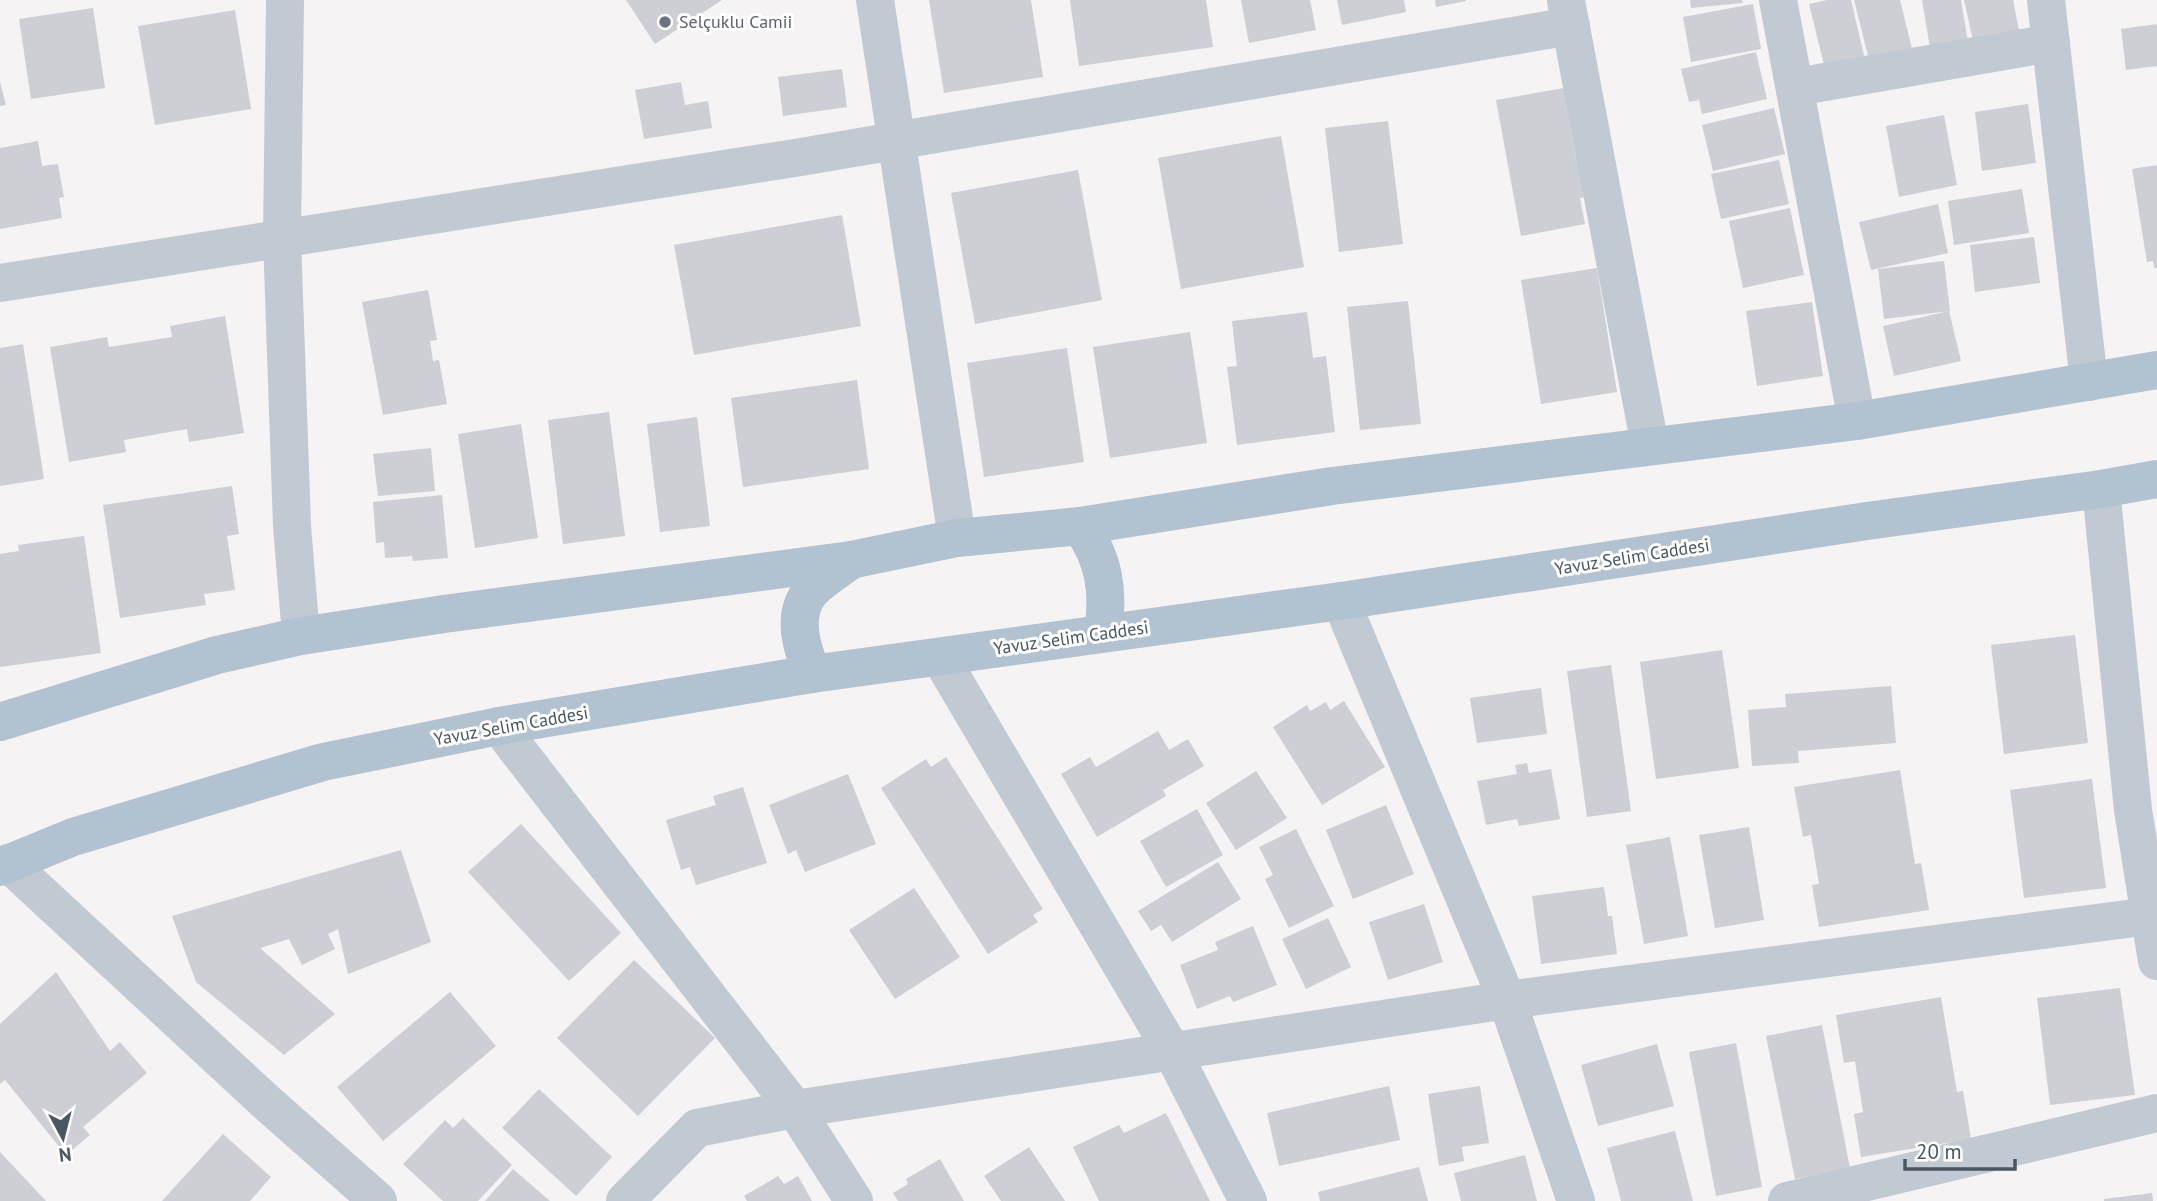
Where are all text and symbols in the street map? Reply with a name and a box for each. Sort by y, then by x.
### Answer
place label: Selçuklu Camii [679,10,792,33]
marker: Selçuklu Camii [657,14,673,30]
street label: Yavuz Selim Caddesi [1553,533,1711,580]
street label: Yavuz Selim Caddesi [992,615,1150,660]
street label: Yavuz Selim Caddesi [432,701,590,750]
north arrow [28,1103,98,1173]
scale bar [1905,1128,2015,1172]
text: 20 m [1916,1138,1962,1165]
text: N [57,1142,73,1168]

